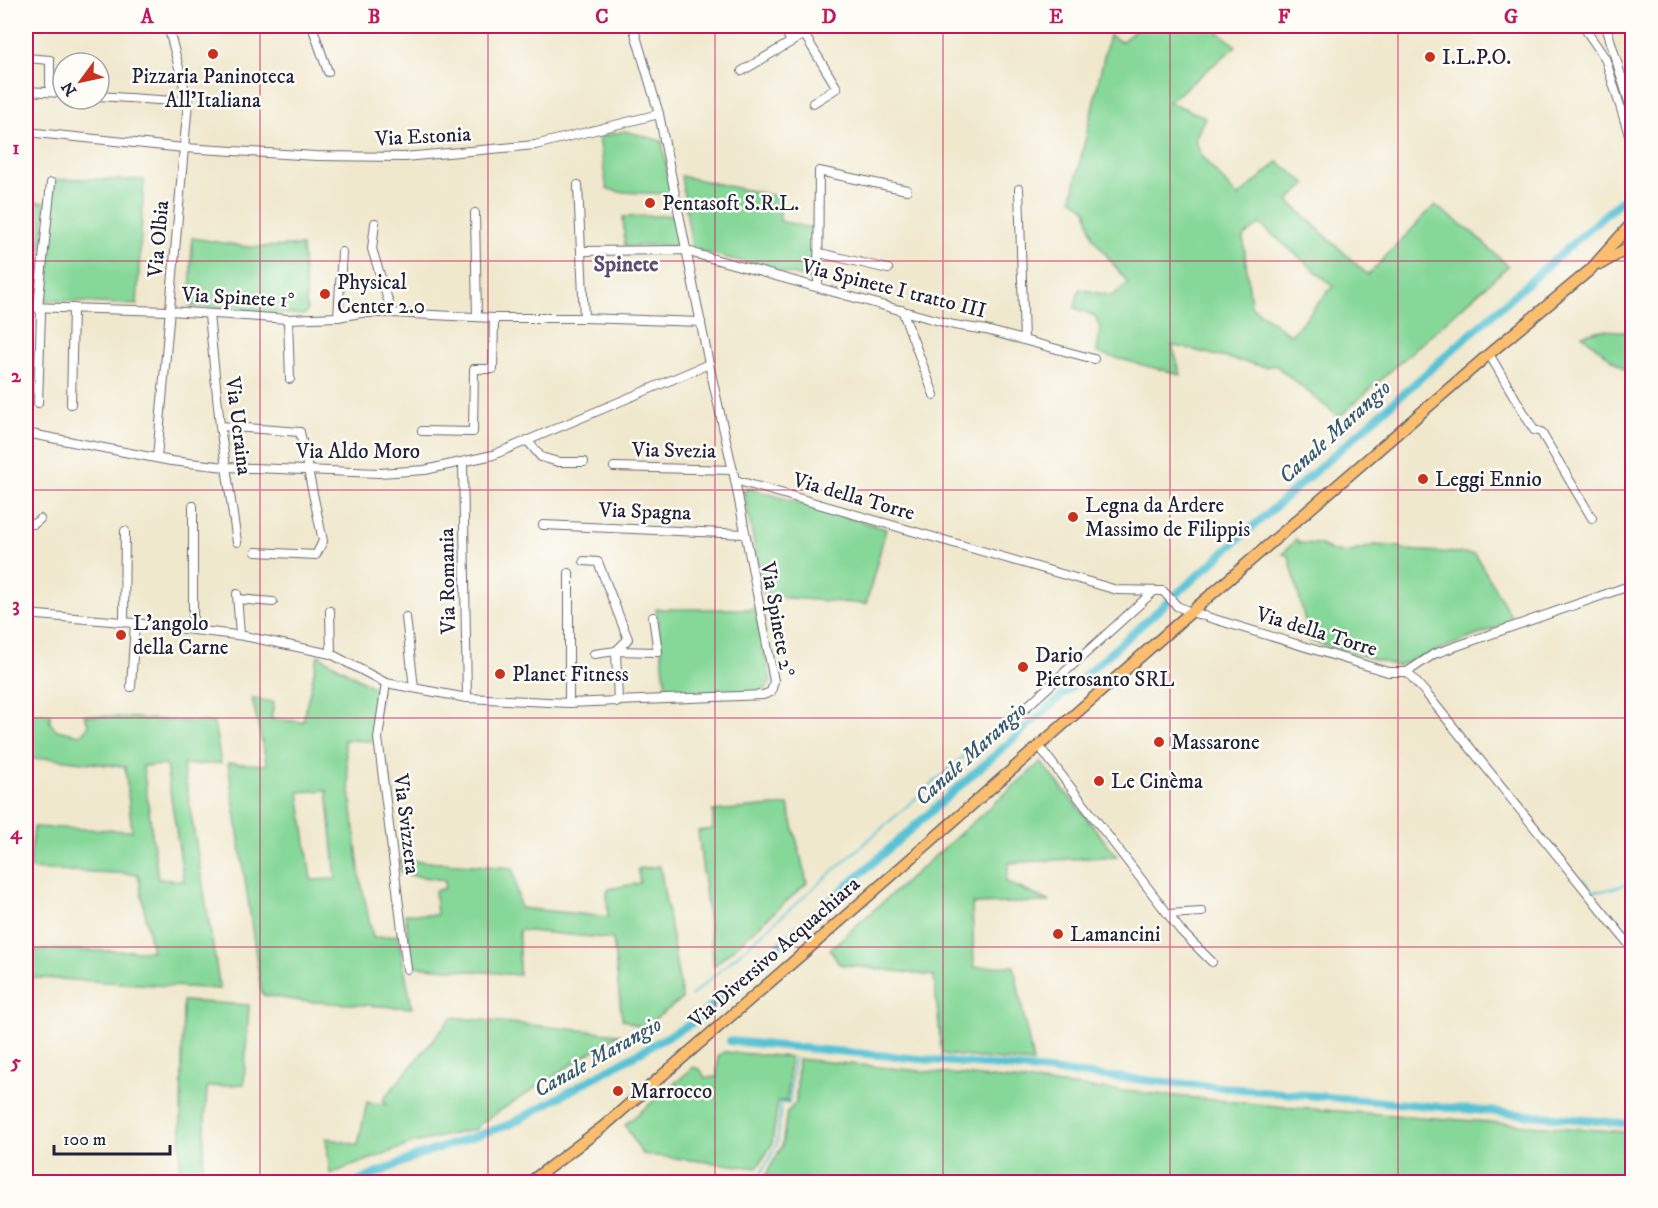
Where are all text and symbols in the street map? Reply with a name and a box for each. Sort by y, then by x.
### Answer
text: A [140,5,155,30]
text: B [368,5,380,30]
text: C [595,5,609,30]
text: D [822,5,837,30]
text: E [1049,5,1063,30]
text: F [1278,5,1291,30]
text: G [1504,5,1518,30]
place label: I.L.P.O. [1442,45,1511,71]
marker: Pizzaria Paninoteca All'Italiana [206,47,220,61]
marker: I.L.P.O. [1423,50,1437,64]
north arrow [51,51,111,111]
place label: Pizzaria Paninoteca All'Italiana [131,64,295,114]
text: N [57,78,81,100]
street label: Via Estonia [373,121,472,153]
text: 1 [12,136,20,161]
place label: Pentasoft S.R.L. [662,191,799,217]
marker: Pentasoft S.R.L. [643,196,657,210]
street label: Via Olbia [143,199,175,280]
district label: Spinete [594,251,658,278]
street label: Via Spinete I tratto III [798,253,989,324]
place label: Physical Center 2.0 [337,270,425,320]
street label: Via Spinete 1° [180,282,295,314]
marker: Physical Center 2.0 [318,287,332,301]
text: 2 [11,364,22,389]
street label: Via Ucraina [219,374,257,477]
water label: Canale Marangio [1273,375,1397,490]
street label: Via Svezia [631,437,716,465]
street label: Via Aldo Moro [295,439,420,465]
street label: Via della Torre [789,467,918,527]
place label: Leggi Ennio [1435,467,1542,493]
marker: Leggi Ennio [1416,472,1430,486]
place label: Legna da Ardere Massimo de Filippis [1085,493,1250,543]
street label: Via Spagna [597,497,692,527]
marker: Legna da Ardere Massimo de Filippis [1066,510,1080,524]
street label: Via Romania [434,528,462,635]
street label: Via Spinete 2° [754,559,800,679]
text: 3 [12,593,20,618]
street label: Via della Torre [1252,601,1381,663]
place label: L'angolo della Carne [133,611,229,661]
marker: L'angolo della Carne [114,628,128,642]
place label: Dario Pietrosanto SRL [1035,643,1174,693]
marker: Dario Pietrosanto SRL [1016,660,1030,674]
place label: Planet Fitness [512,662,629,688]
marker: Planet Fitness [493,667,507,681]
water label: Canale Marangio [909,697,1033,812]
place label: Massarone [1171,730,1260,756]
marker: Massarone [1152,735,1166,749]
place label: Le Cinèma [1111,769,1203,795]
street label: Via Svizzera [387,771,425,876]
marker: Le Cinèma [1092,774,1106,788]
text: 4 [10,821,23,846]
street label: Via Diversivo Acquachiara [683,871,866,1035]
place label: Lamancini [1070,922,1161,948]
marker: Lamancini [1051,927,1065,941]
water label: Canale Marangio [529,1011,666,1104]
text: 5 [10,1050,21,1075]
place label: Marrocco [630,1079,712,1105]
marker: Marrocco [611,1084,625,1098]
scale bar [54,1118,170,1156]
text: 100 m [63,1129,106,1151]

